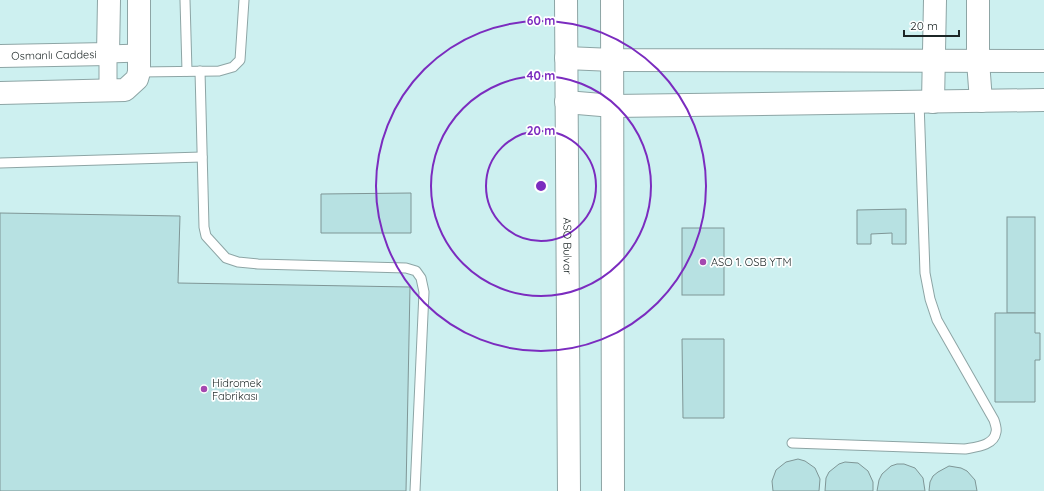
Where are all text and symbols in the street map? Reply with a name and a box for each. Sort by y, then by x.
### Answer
scale bar [904,12,959,38]
text: 60 m [527,13,555,28]
text: 20 m [910,18,938,33]
street label: Osmanlı Caddesi [11,47,97,63]
text: 40 m [527,68,555,83]
text: 20 m [527,123,555,138]
centre of rings [534,179,548,193]
street label: ASO Bulvar [560,217,575,275]
place label: ASO 1. OSB YTM [711,255,792,269]
marker: ASO 1. OSB YTM [698,257,708,267]
place label: Hidromek Fabrikası [212,376,262,403]
marker: Hidromek Fabrikası [199,384,209,394]

